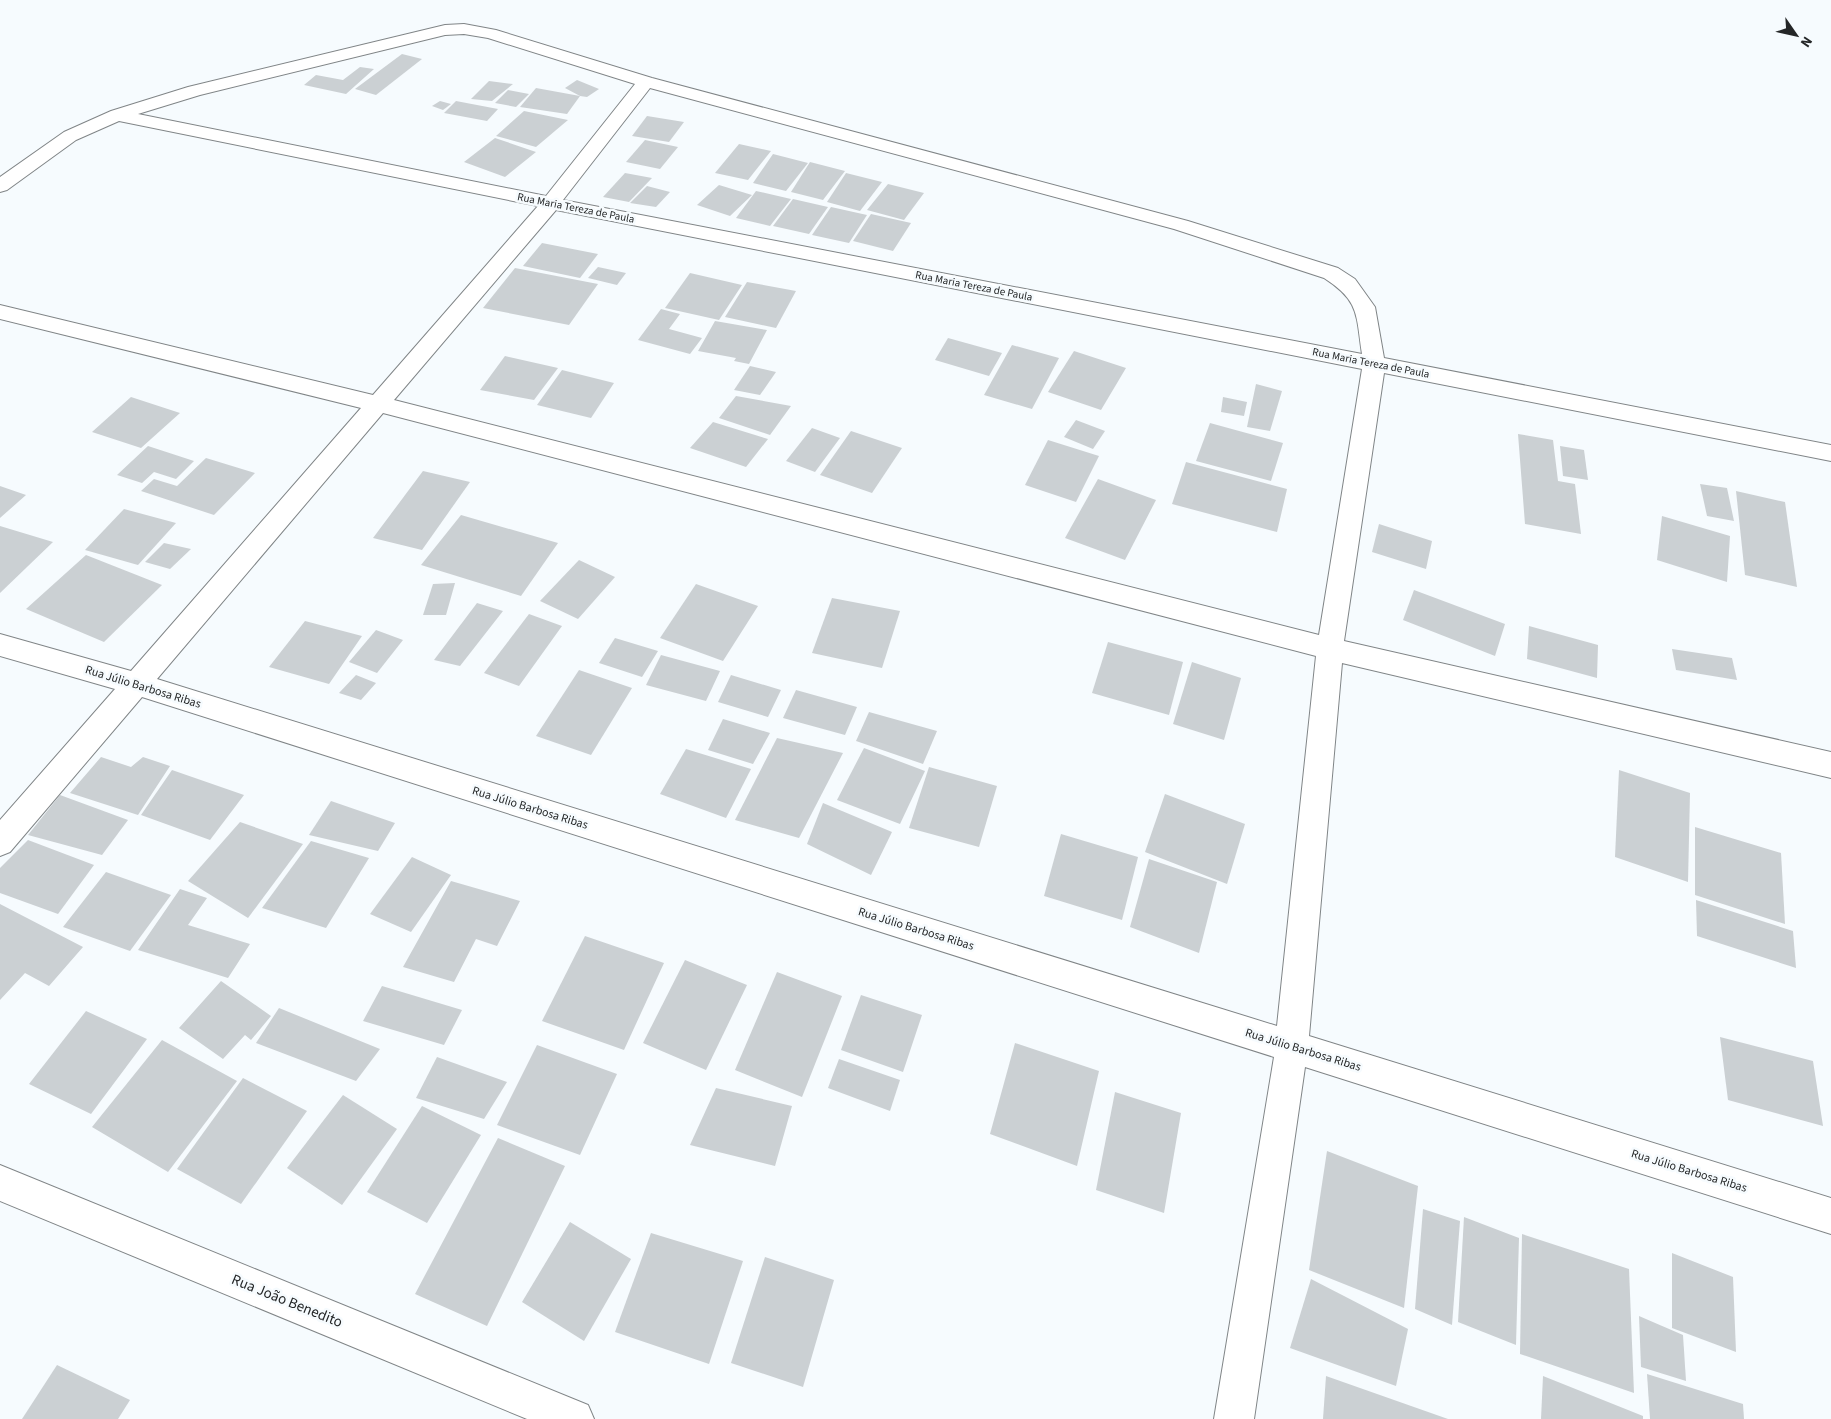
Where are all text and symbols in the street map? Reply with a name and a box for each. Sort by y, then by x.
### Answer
north arrow [1771,10,1821,60]
text: N [1795,32,1817,51]
street label: Rua Maria Tereza de Paula [516,189,636,227]
street label: Rua Maria Tereza de Paula [914,267,1034,305]
street label: Rua Maria Tereza de Paula [1311,344,1431,382]
street label: Rua Júlio Barbosa Ribas [83,661,203,713]
street label: Rua Júlio Barbosa Ribas [470,782,590,834]
street label: Rua Júlio Barbosa Ribas [856,903,976,955]
street label: Rua Júlio Barbosa Ribas [1243,1024,1363,1076]
street label: Rua Júlio Barbosa Ribas [1629,1145,1749,1197]
street label: Rua João Benedito [228,1269,346,1333]

